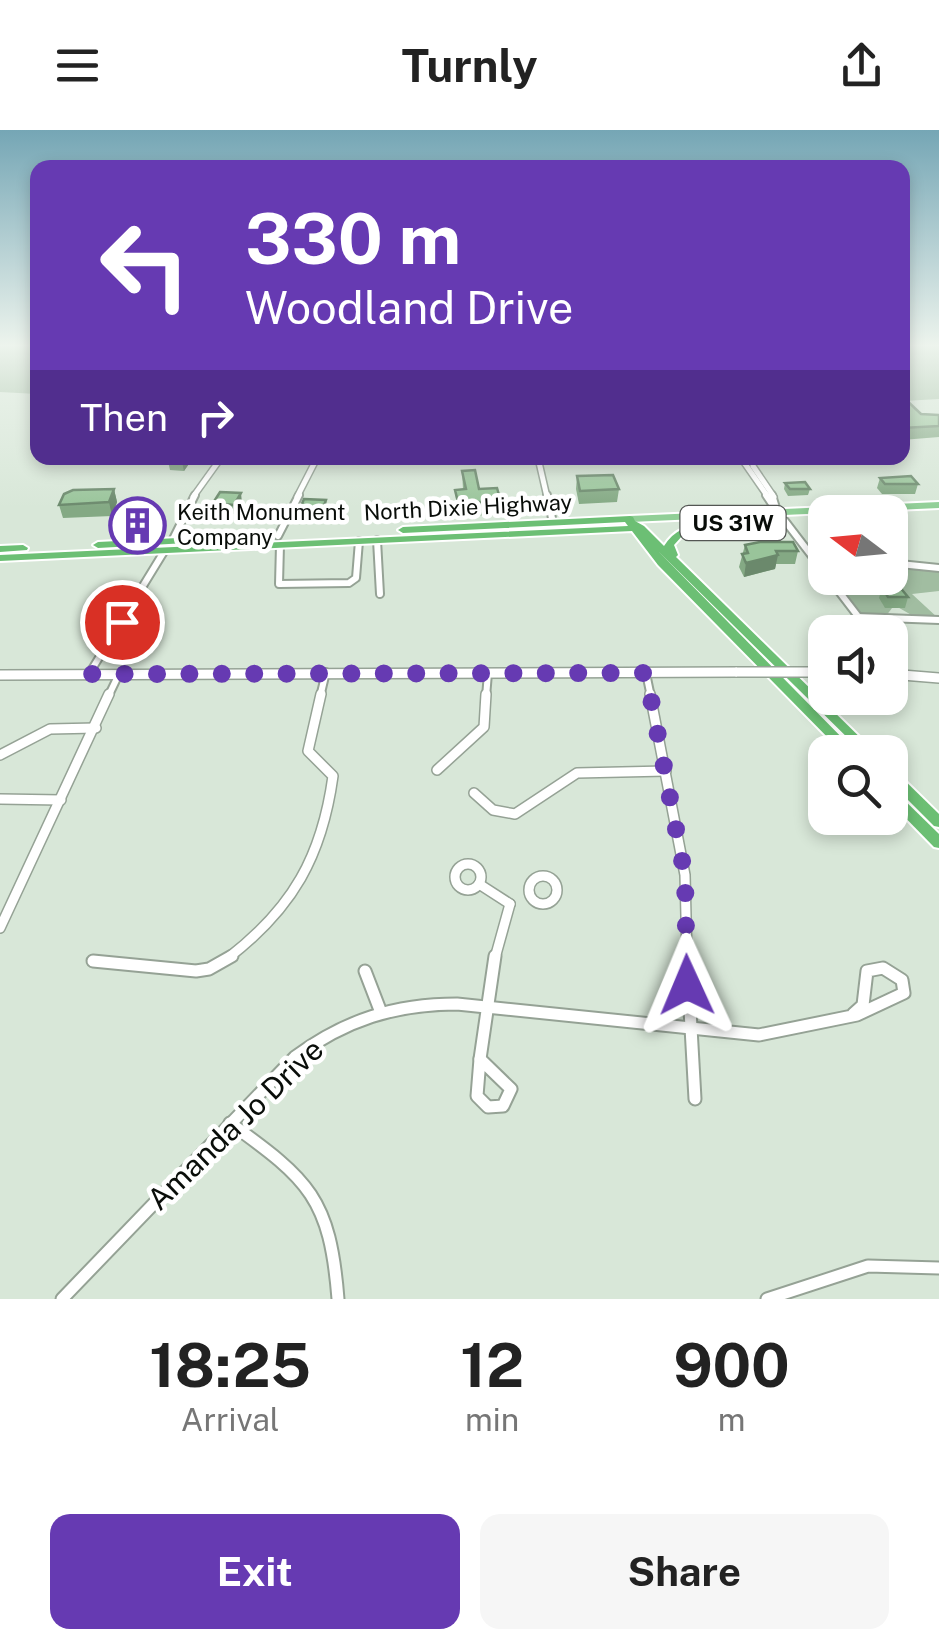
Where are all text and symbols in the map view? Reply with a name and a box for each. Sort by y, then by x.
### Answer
icon: menu [50,38,105,93]
icon: share [834,38,889,93]
text: Turnly [401,39,538,92]
text: 330 m [245,197,461,280]
icon: left [80,200,210,330]
text: Woodland Drive [245,281,574,334]
icon: right [188,390,243,445]
text: Then [80,395,168,440]
street label: North Dixie Highway [363,489,573,525]
building icon: Keith Monument Company [108,495,168,555]
north arrow [808,495,908,595]
map controls [808,495,908,835]
place label: Keith Monument Company [177,499,346,550]
road number: US 31W [680,506,786,540]
pin [80,580,165,665]
icon: arrive [95,595,150,650]
button: sound [808,615,908,715]
button: search [808,735,908,835]
position arrow [635,933,739,1037]
street label: Amanda Jo Drive [140,1031,330,1217]
text: 18:25 [149,1330,311,1401]
text: 12 [460,1330,524,1401]
text: 900 [673,1330,790,1401]
text: Arrival [181,1401,280,1438]
text: min [465,1401,519,1438]
text: m [718,1401,745,1438]
button: Exit [50,1514,460,1629]
button: Share [480,1514,889,1629]

